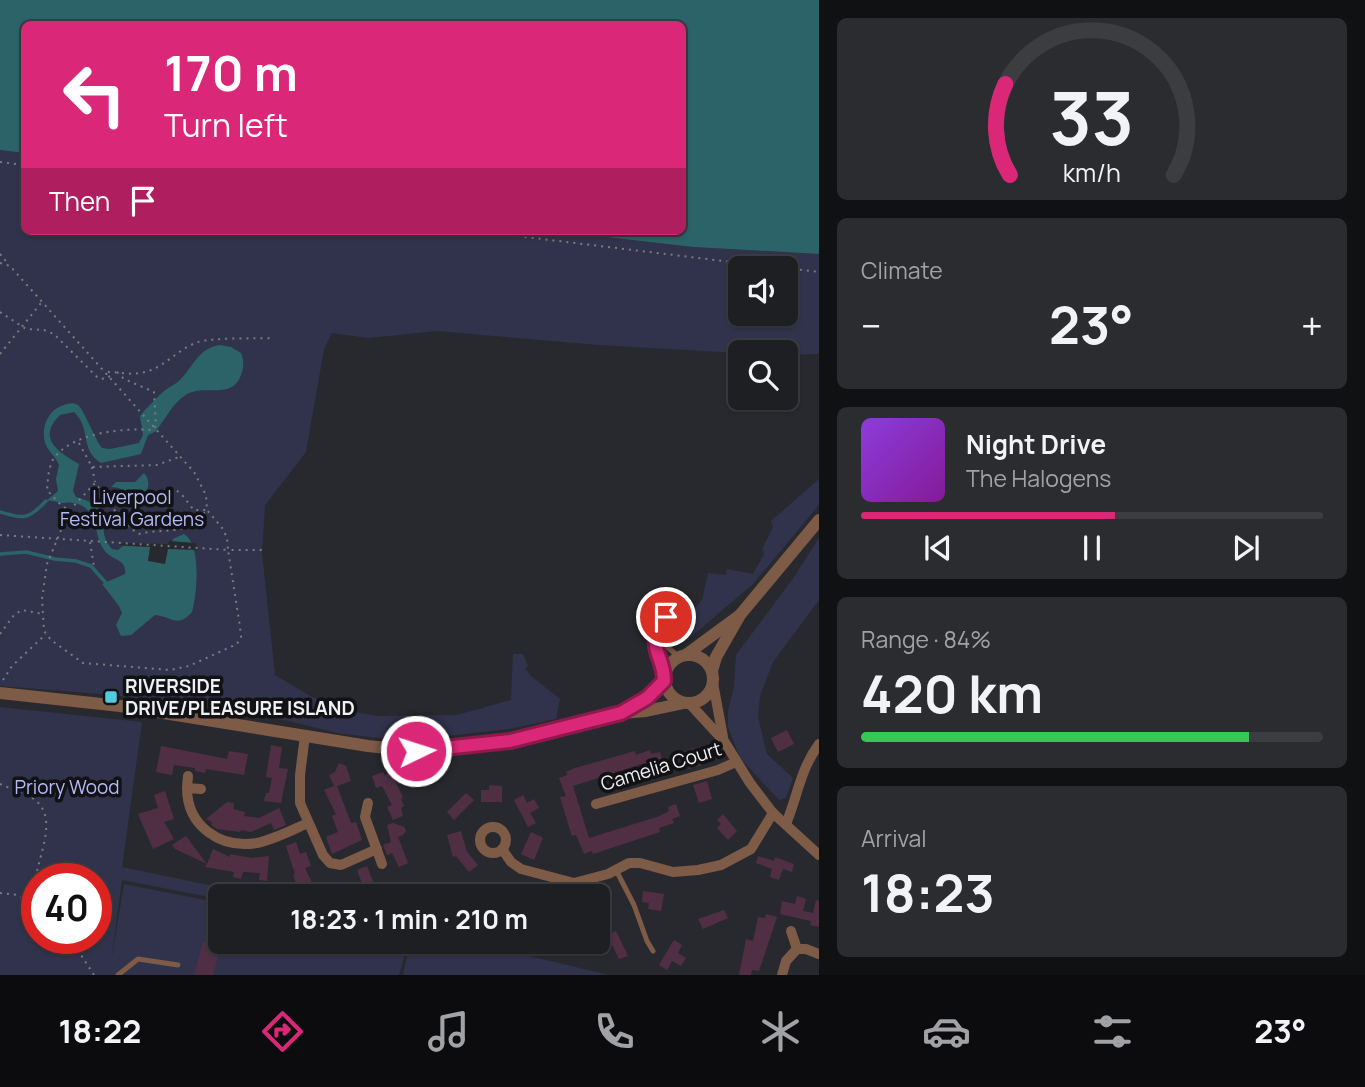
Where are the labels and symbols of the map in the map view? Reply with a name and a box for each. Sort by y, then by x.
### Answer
park label: Liverpool Festival Gardens [60,484,204,532]
pin [636,587,696,647]
place label: RIVERSIDE DRIVE/PLEASURE ISLAND [125,673,355,721]
marker: RIVERSIDE DRIVE/PLEASURE ISLAND [103,689,119,705]
position arrow [379,714,453,788]
street label: Camelia Court [597,735,725,797]
park label: Priory Wood [15,774,119,800]
speed limit sign: 40 [21,863,112,954]

